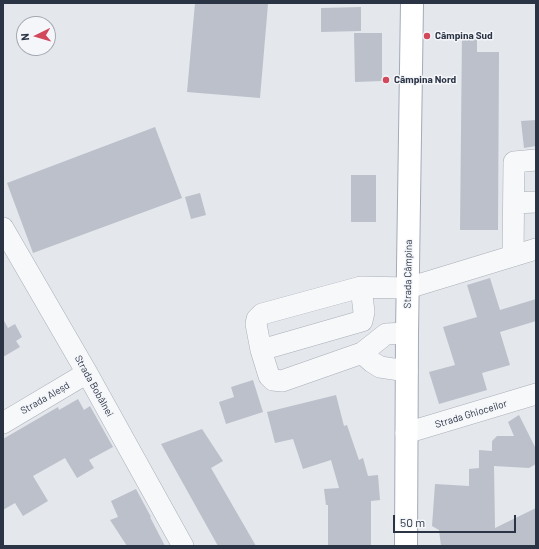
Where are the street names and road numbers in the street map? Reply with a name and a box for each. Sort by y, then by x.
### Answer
street label: Strada Câmpina [401,240,415,308]
street label: Strada Bobâlnei [72,353,116,419]
street label: Strada Aleșd [18,379,72,417]
street label: Strada Ghioceilor [434,397,508,431]

